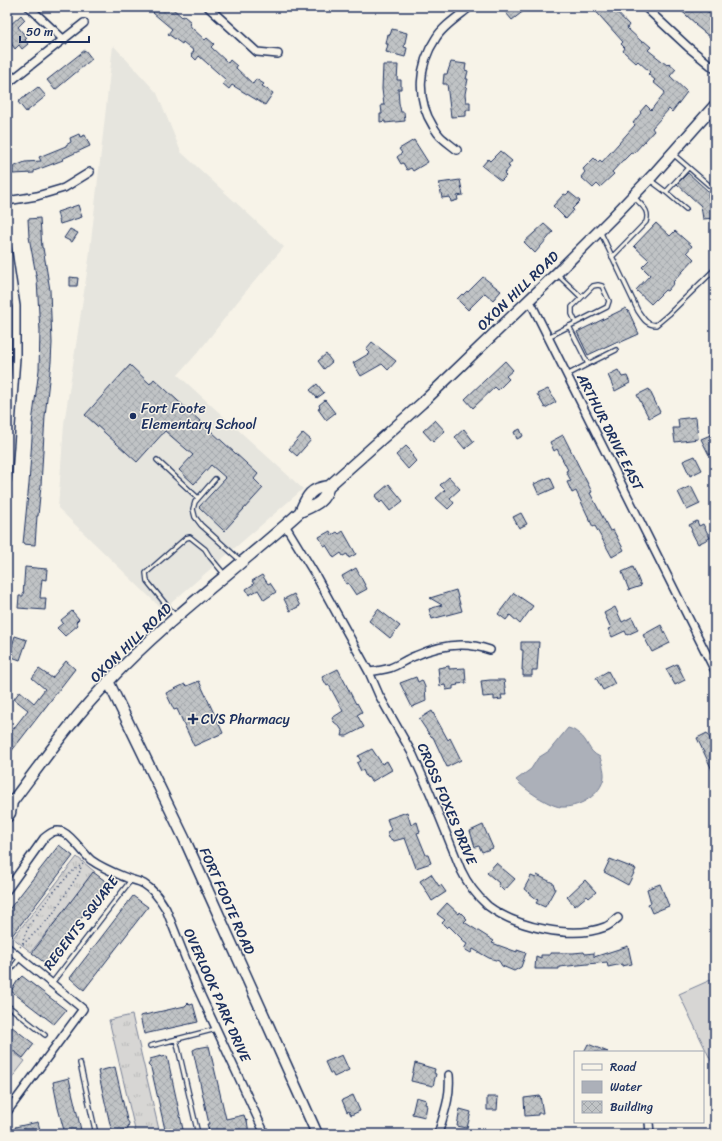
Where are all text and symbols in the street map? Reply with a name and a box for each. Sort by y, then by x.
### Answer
scale bar [20,18,89,44]
text: 50 m [26,21,53,43]
street label: OXON HILL ROAD [471,245,565,337]
street label: ARTHUR DRIVE EAST [569,368,651,496]
place label: Fort Foote Elementary School [141,396,258,437]
marker: Fort Foote Elementary School [128,411,138,421]
street label: OXON HILL ROAD [84,597,178,689]
place label: CVS Pharmacy [201,707,291,732]
marker: CVS Pharmacy [188,714,198,724]
street label: CROSS FOXES DRIVE [410,739,485,870]
street label: FORT FOOTE ROAD [192,843,262,959]
street label: REGENTS SQUARE [37,869,126,976]
street label: OVERLOOK PARK DRIVE [176,924,258,1067]
legend [574,1051,704,1123]
text: Road [610,1056,637,1078]
text: Water [610,1076,643,1098]
text: Building [610,1096,653,1118]

